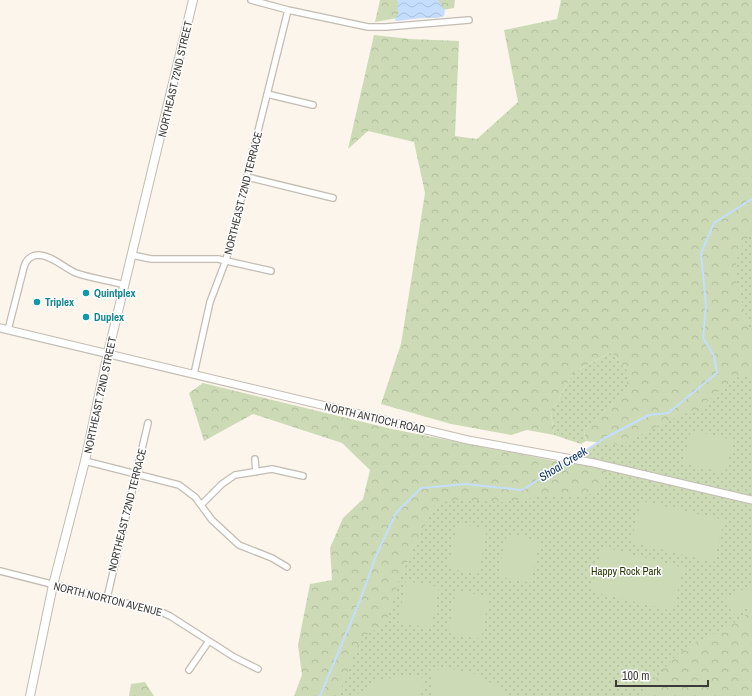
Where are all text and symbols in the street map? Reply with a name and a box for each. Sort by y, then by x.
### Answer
street label: NORTHEAST 72ND STREET [155,19,195,139]
street label: NORTHEAST 72ND TERRACE [221,130,265,256]
place label: Quintplex [94,286,136,300]
marker: Quintplex [81,288,91,298]
place label: Triplex [45,295,74,309]
marker: Triplex [32,297,42,307]
place label: Duplex [94,310,124,324]
marker: Duplex [81,312,91,322]
street label: NORTHEAST 72ND STREET [81,335,119,455]
street label: NORTH ANTIOCH ROAD [323,400,427,436]
water label: Shoal Creek [536,442,591,485]
street label: NORTHEAST 72ND TERRACE [105,447,149,573]
park label: Happy Rock Park [591,564,662,578]
street label: NORTH NORTON AVENUE [52,579,164,619]
scale bar [616,662,708,688]
text: 100 m [622,668,649,684]

